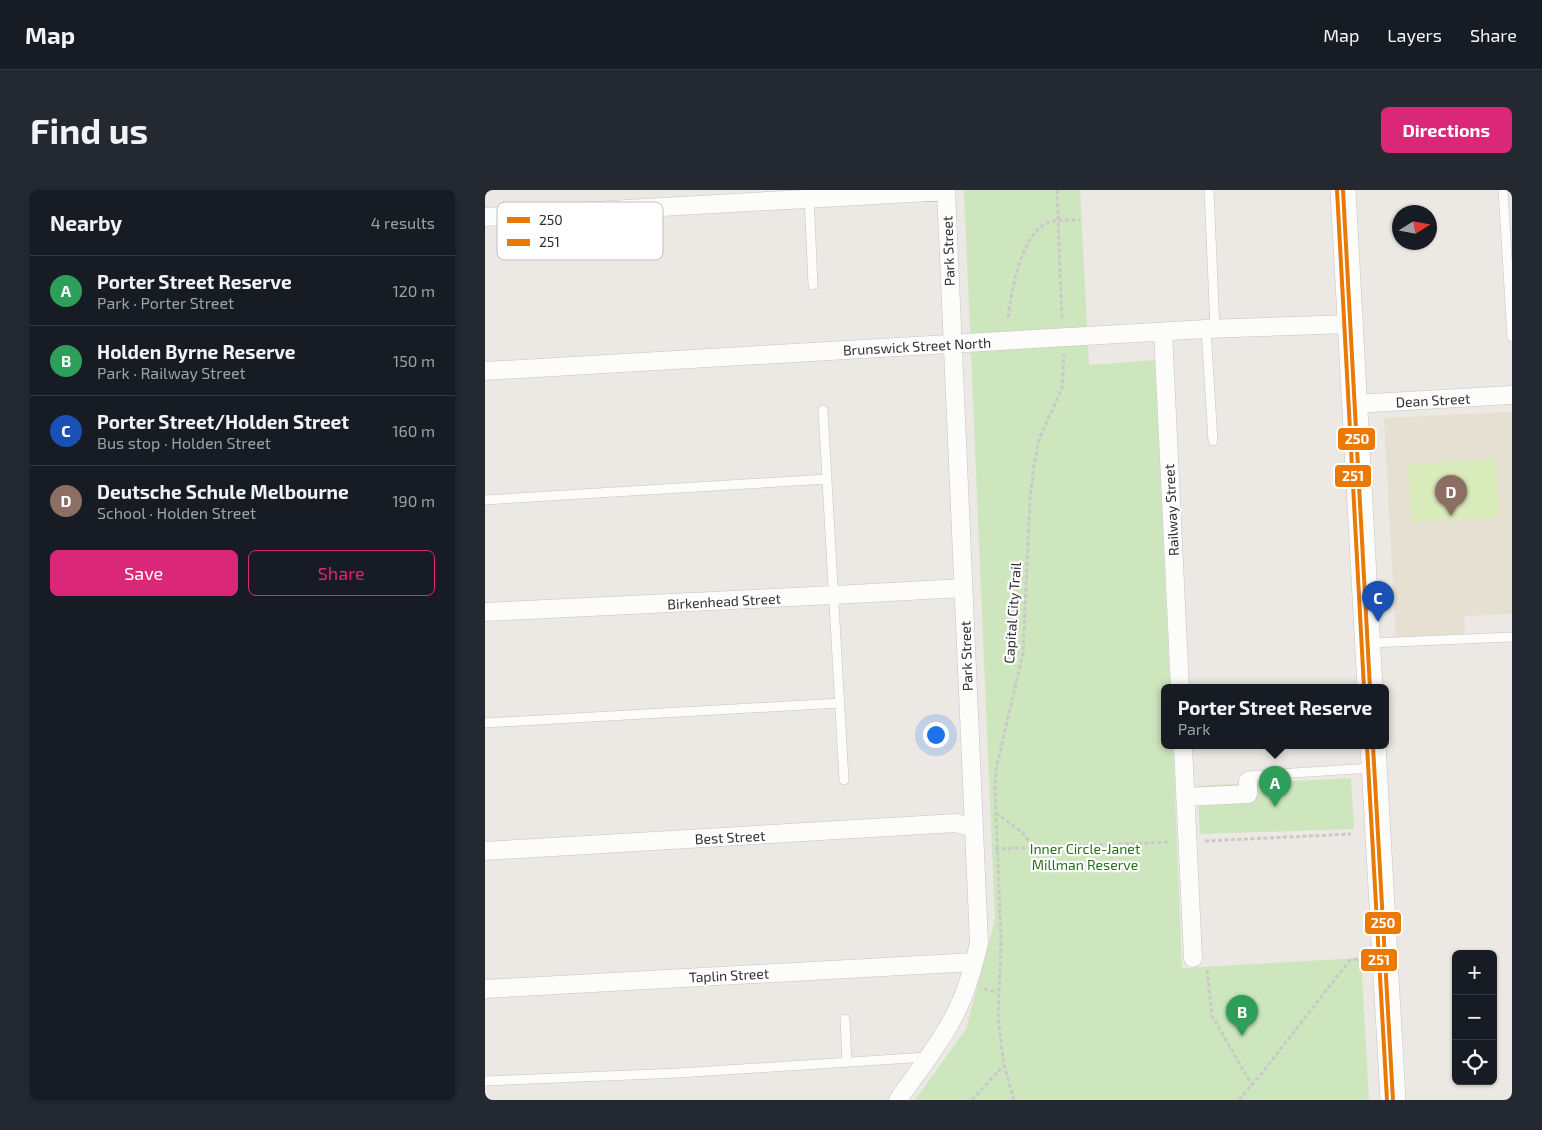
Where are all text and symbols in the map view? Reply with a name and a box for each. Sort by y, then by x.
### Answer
text: Map [25,20,75,49]
text: Map [1323,24,1359,46]
text: Layers [1387,24,1442,46]
text: Share [1470,24,1517,46]
button: Directions [1381,107,1512,153]
text: Find us [30,109,148,151]
legend [497,202,663,260]
north arrow [1392,205,1437,250]
text: Nearby [50,210,122,235]
text: 250 [539,211,563,228]
text: 4 results [371,213,435,232]
street label: Park Street [938,215,958,287]
text: 251 [539,233,560,250]
text: Porter Street Reserve [97,270,292,293]
text: A [61,281,71,300]
text: 120 m [392,281,435,300]
text: Park · Porter Street [97,293,234,312]
street label: Brunswick Street North [842,334,992,358]
text: Holden Byrne Reserve [97,340,296,363]
text: B [61,351,71,370]
text: 150 m [393,351,435,370]
text: Park · Railway Street [97,363,246,382]
street label: Dean Street [1395,390,1471,410]
text: Porter Street/Holden Street [97,410,349,433]
text: C [61,421,71,440]
text: 160 m [392,421,435,440]
line badge: 250 [1337,427,1376,451]
text: 250 [1345,430,1370,447]
text: Bus stop · Holden Street [97,433,271,452]
street label: Railway Street [1160,464,1182,556]
line badge: 251 [1334,464,1372,488]
text: 251 [1342,467,1364,484]
pin: D [1435,475,1467,516]
text: Deutsche Schule Melbourne [97,480,349,503]
text: D [61,491,71,510]
text: 190 m [392,491,435,510]
text: School · Holden Street [97,503,256,522]
button: Save [50,550,238,596]
button: Share [248,550,435,596]
street label: Capital City Trail [1000,561,1024,664]
pin: C [1362,581,1394,622]
street label: Birkenhead Street [667,590,781,612]
street label: Park Street [956,620,976,692]
popup [1161,684,1389,749]
text: Porter Street Reserve [1178,696,1372,719]
text: Park [1178,719,1210,738]
your location [923,722,949,748]
pin: A [1259,766,1291,807]
street label: Best Street [694,827,766,847]
park label: Inner Circle-Janet Millman Reserve [1030,840,1140,873]
line badge: 250 [1364,911,1402,935]
text: 250 [1371,914,1396,931]
line badge: 251 [1360,948,1398,972]
map controls [1452,950,1497,1085]
button: + [1452,950,1497,995]
text: 251 [1368,951,1390,968]
street label: Taplin Street [688,964,770,986]
pin: B [1226,995,1258,1036]
button: − [1452,995,1497,1040]
button: locate [1452,1040,1497,1085]

